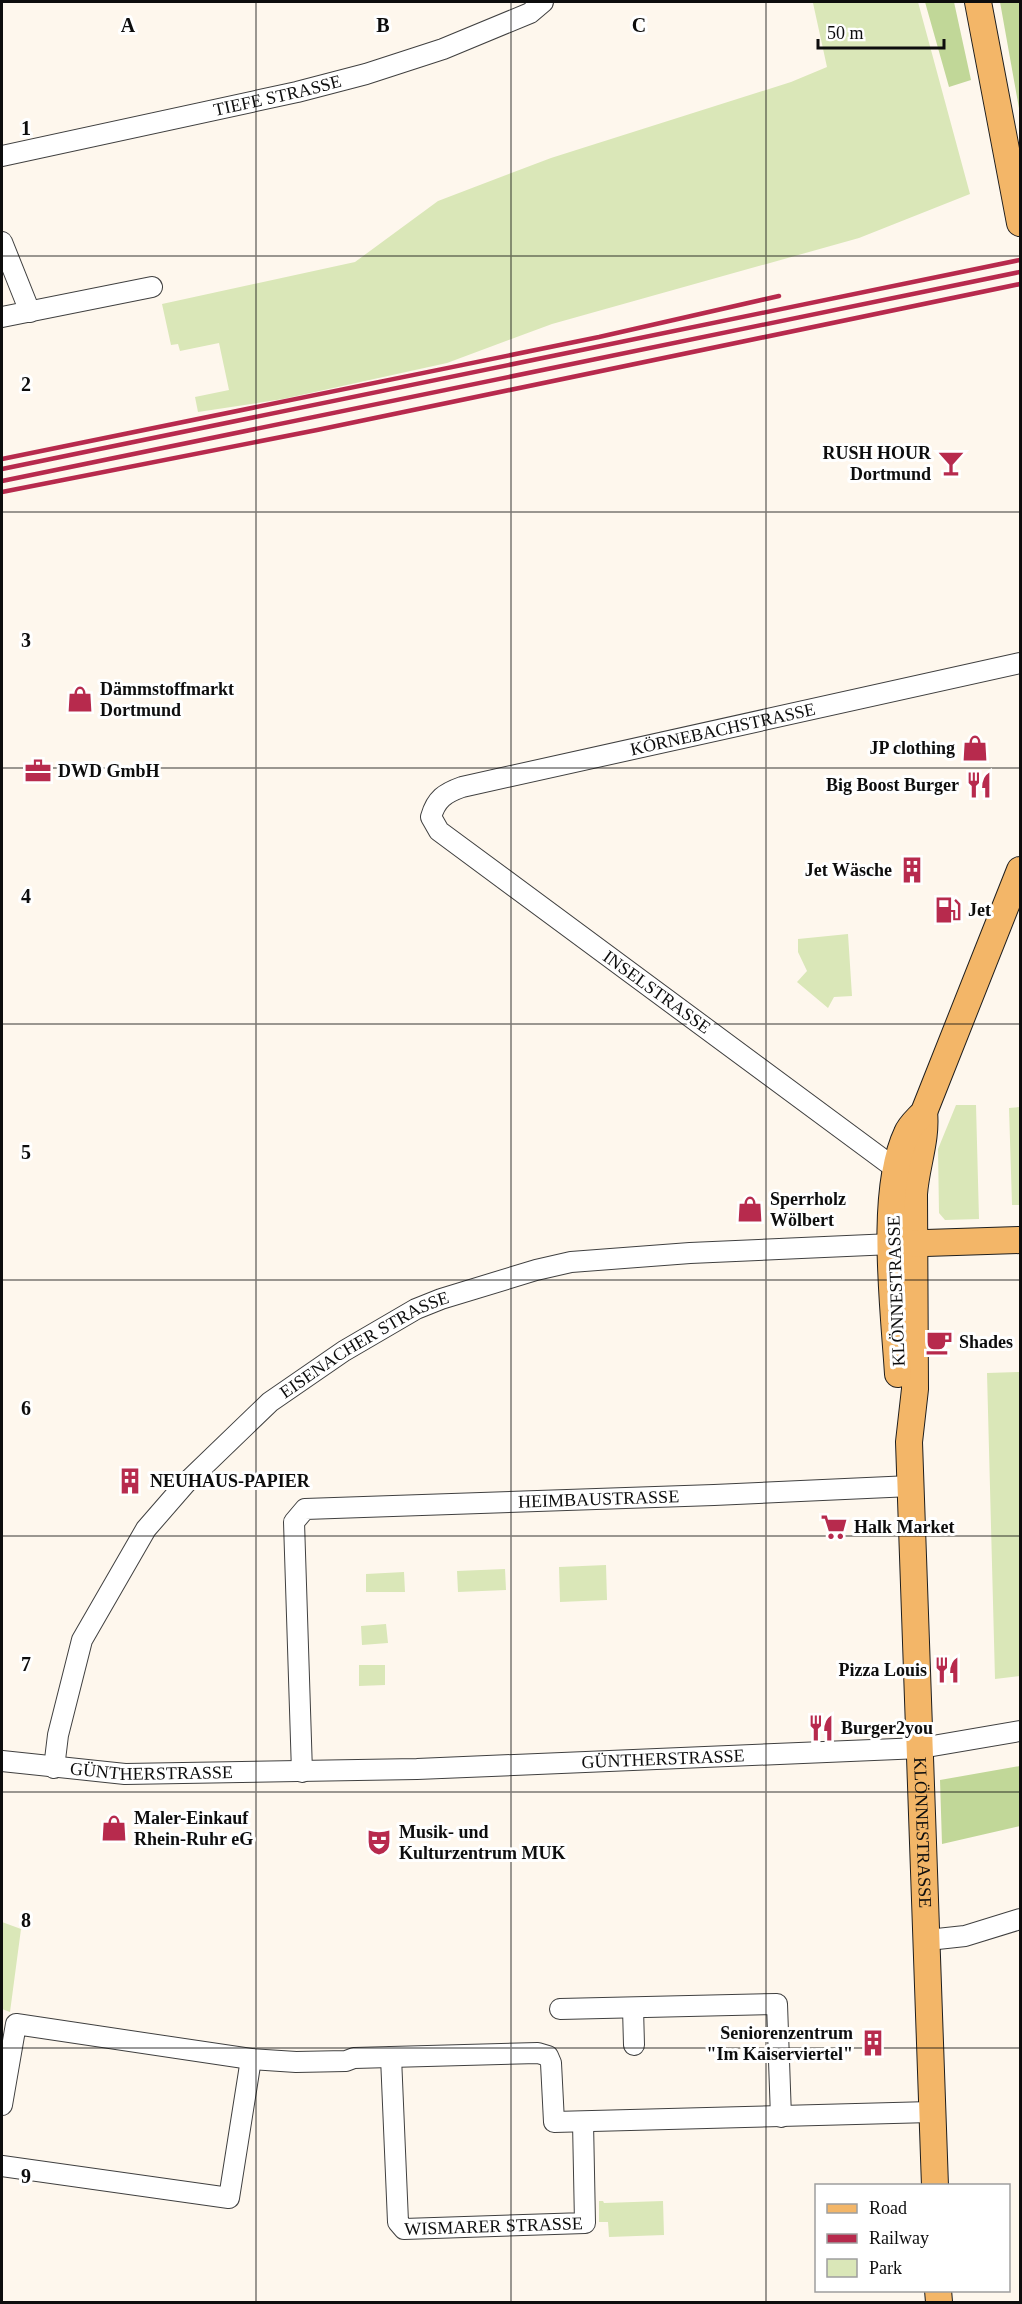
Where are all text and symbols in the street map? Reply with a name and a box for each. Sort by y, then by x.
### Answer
scale bar [818,12,944,50]
text: A [121,14,136,36]
text: B [376,14,390,36]
text: C [632,14,646,36]
text: 50 m [827,23,864,43]
street label: TIEFE STRASSE [212,71,343,120]
text: 1 [21,117,31,139]
text: 2 [21,373,31,395]
place label: RUSH HOUR Dortmund [822,443,932,484]
bar icon: RUSH HOUR Dortmund [936,448,966,478]
text: 3 [21,629,31,651]
place label: Dämmstoffmarkt Dortmund [100,679,234,720]
shop icon: Dämmstoffmarkt Dortmund [65,684,95,714]
street label: KÖRNEBACHSTRASSE [628,699,817,759]
shop icon: JP clothing [960,733,990,763]
place label: JP clothing [869,738,955,758]
office icon: DWD GmbH [23,756,53,786]
place label: DWD GmbH [58,761,160,781]
restaurant icon: Big Boost Burger [964,770,994,800]
place label: Big Boost Burger [826,775,959,795]
building icon: Jet Wäsche [897,855,927,885]
place label: Jet Wäsche [805,860,892,880]
text: 4 [21,885,31,907]
fuel station icon: Jet [933,895,963,925]
place label: Jet [968,900,991,920]
street label: INSELSTRASSE [599,946,715,1038]
text: 5 [21,1141,31,1163]
place label: Sperrholz Wölbert [770,1189,846,1230]
shop icon: Sperrholz Wölbert [735,1194,765,1224]
street label: KLÖNNESTRASSE [883,1215,909,1367]
street label: EISENACHER STRASSE [276,1287,451,1402]
cafe icon: Shades [924,1327,954,1357]
place label: Shades [959,1332,1013,1352]
text: 6 [21,1397,31,1419]
building icon: NEUHAUS-PAPIER [115,1466,145,1496]
place label: NEUHAUS-PAPIER [150,1471,311,1491]
street label: HEIMBAUSTRASSE [518,1486,680,1512]
supermarket icon: Halk Market [819,1512,849,1542]
place label: Halk Market [854,1517,955,1537]
text: 7 [21,1653,31,1675]
restaurant icon: Pizza Louis [932,1655,962,1685]
place label: Pizza Louis [839,1660,927,1680]
restaurant icon: Burger2you [806,1713,836,1743]
place label: Burger2you [841,1718,933,1738]
street label: GÜNTHERSTRASSE [581,1745,745,1772]
street label: KLÖNNESTRASSE [910,1757,935,1908]
street label: GÜNTHERSTRASSE [69,1758,233,1784]
place label: Maler-Einkauf Rhein-Ruhr eG [134,1808,253,1849]
shop icon: Maler-Einkauf Rhein-Ruhr eG [99,1813,129,1843]
place label: Musik- und Kulturzentrum MUK [399,1822,565,1863]
theatre icon: Musik- und Kulturzentrum MUK [364,1827,394,1857]
text: 8 [21,1909,31,1931]
place label: Seniorenzentrum "Im Kaiserviertel" [707,2023,853,2064]
building icon: Seniorenzentrum "Im Kaiserviertel" [858,2028,888,2058]
text: 9 [21,2165,31,2187]
legend [815,2184,1010,2292]
text: Road [869,2198,907,2218]
street label: WISMARER STRASSE [404,2213,583,2239]
text: Railway [869,2228,929,2248]
text: Park [869,2258,902,2278]

